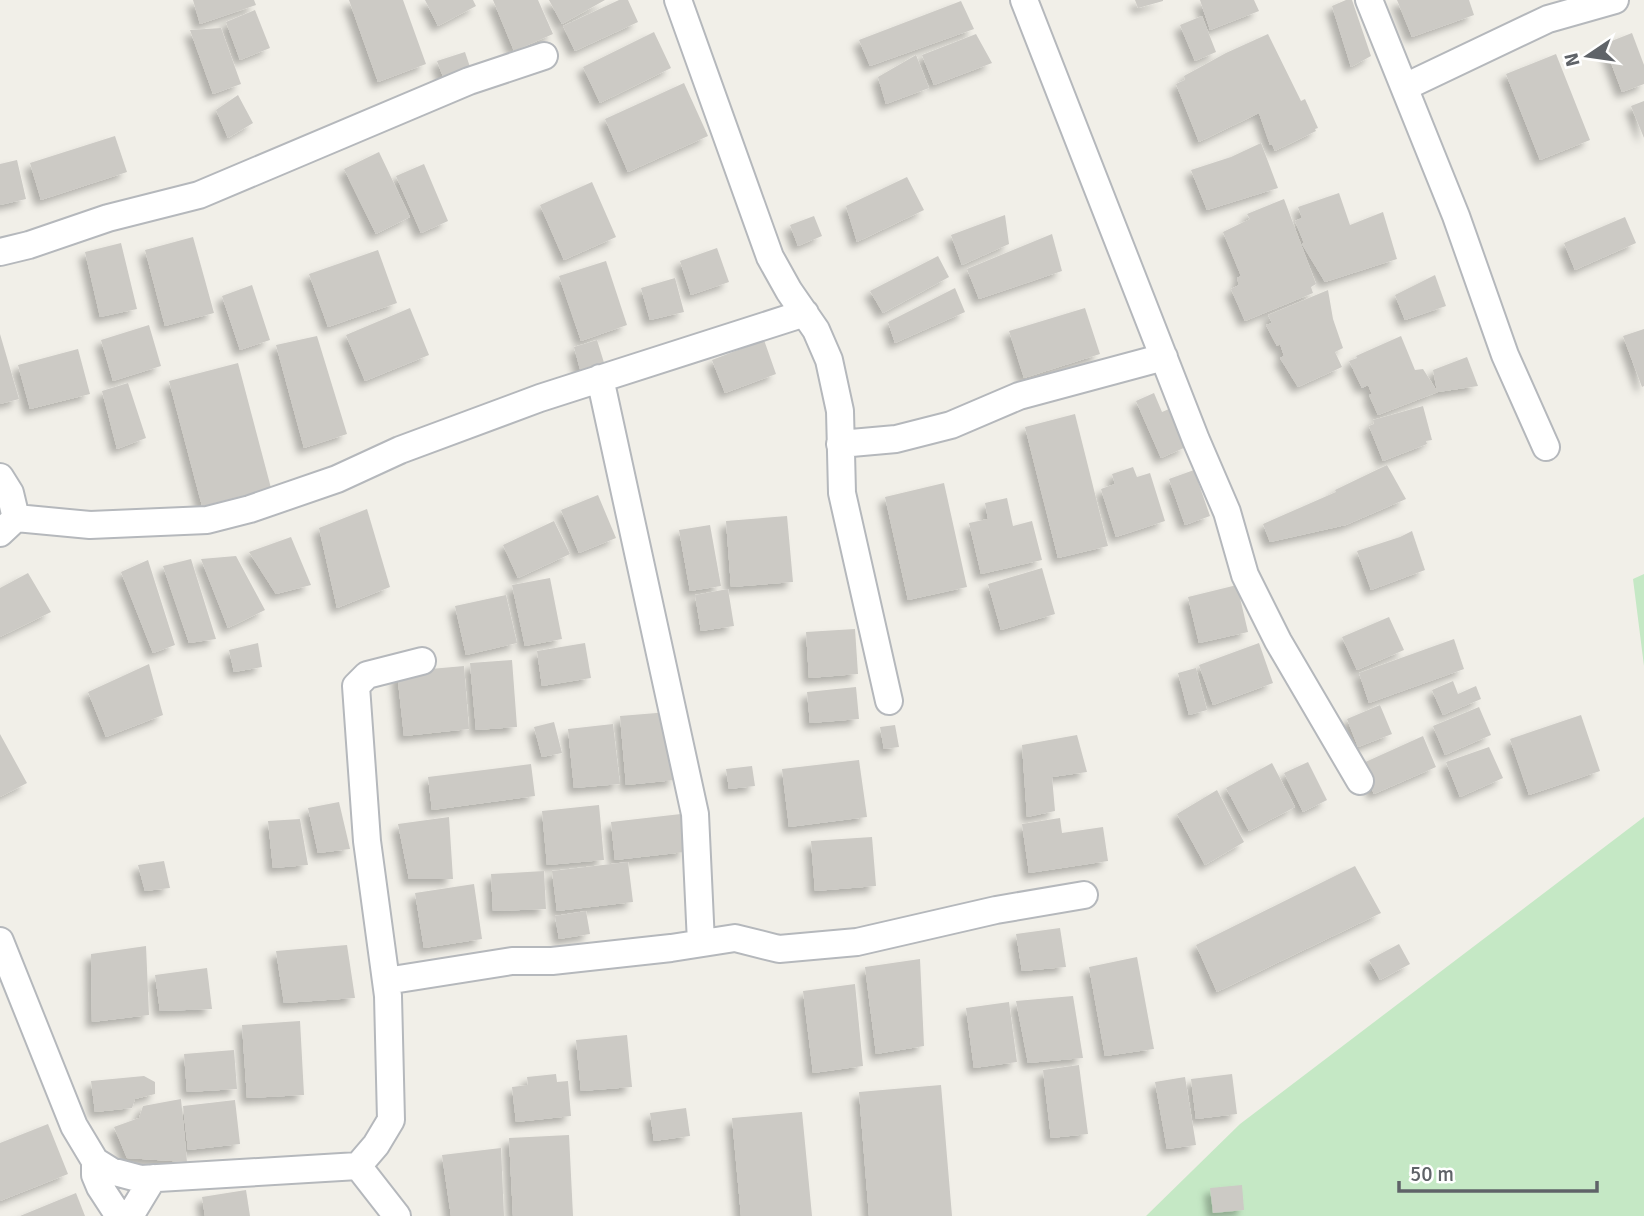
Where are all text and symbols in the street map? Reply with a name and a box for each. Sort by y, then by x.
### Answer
north arrow [1553,21,1623,91]
text: N [1559,50,1586,69]
scale bar [1399,1150,1597,1194]
text: 50 m [1410,1161,1454,1187]

